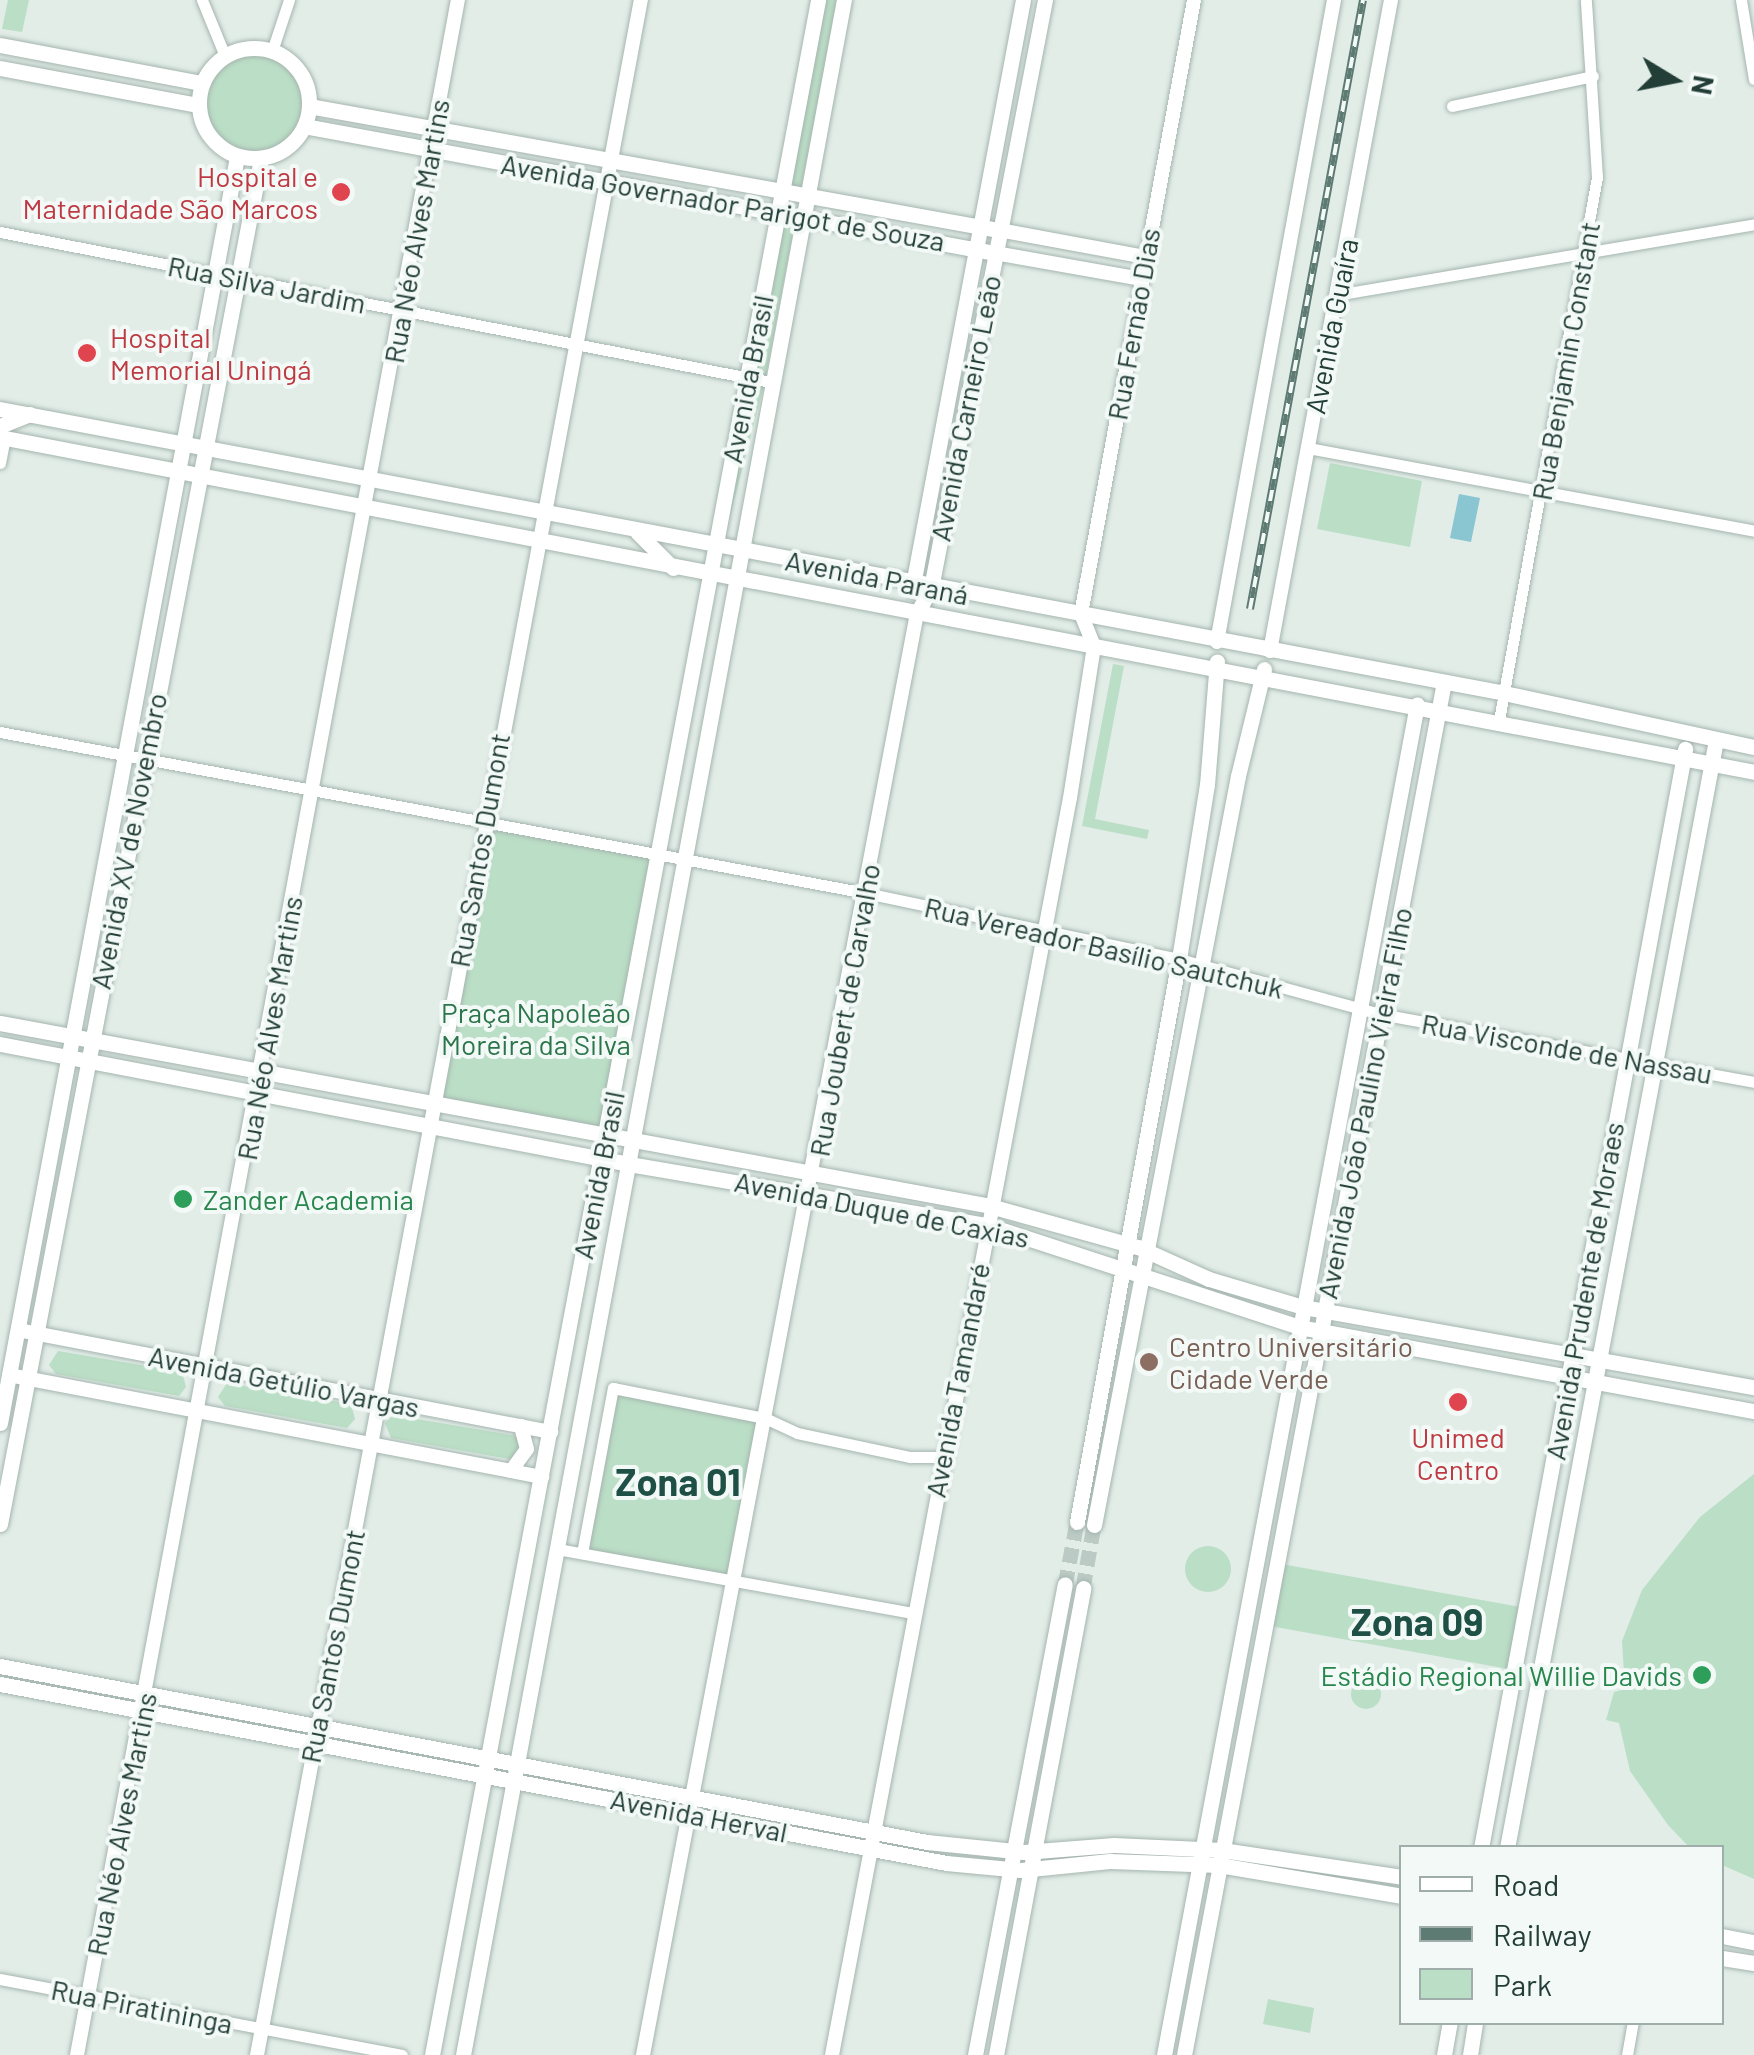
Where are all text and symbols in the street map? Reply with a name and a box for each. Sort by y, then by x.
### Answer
north arrow [1624,30,1724,130]
text: N [1685,73,1722,97]
street label: Rua Néo Alves Martins [376,96,456,366]
street label: Avenida Governador Parigot de Souza [498,146,948,258]
place label: Hospital e Maternidade São Marcos [22,159,318,225]
marker: Hospital e Maternidade São Marcos [328,179,354,205]
street label: Rua Benjamin Constant [1524,219,1606,503]
street label: Rua Fernão Dias [1100,225,1166,423]
street label: Avenida Guaíra [1298,235,1364,417]
street label: Rua Silva Jardim [165,248,369,320]
street label: Avenida Carneiro Leão [923,272,1007,544]
street label: Avenida Brasil [714,292,780,466]
place label: Hospital Memorial Uningá [110,320,312,386]
marker: Hospital Memorial Uningá [74,340,100,366]
street label: Avenida Paraná [783,543,971,611]
street label: Avenida XV de Novembro [83,690,173,992]
street label: Rua Santos Dumont [442,730,516,970]
street label: Rua Joubert de Carvalho [802,861,886,1159]
street label: Rua Vereador Basílio Sautchuk [921,889,1287,1005]
street label: Rua Néo Alves Martins [229,893,309,1163]
street label: Avenida João Paulino Vieira Filho [1310,904,1418,1302]
park label: Praça Napoleão Moreira da Silva [441,995,631,1061]
street label: Rua Visconde de Nassau [1419,1006,1715,1090]
street label: Avenida Brasil [565,1088,631,1262]
street label: Avenida Prudente de Moraes [1538,1119,1630,1463]
street label: Avenida Duque de Caxias [732,1164,1032,1254]
place label: Zander Academia [203,1182,414,1216]
marker: Zander Academia [172,1188,194,1210]
street label: Avenida Tamandaré [918,1260,996,1500]
place label: Centro Universitário Cidade Verde [1169,1329,1413,1395]
street label: Avenida Getúlio Vargas [146,1338,422,1424]
marker: Centro Universitário Cidade Verde [1138,1351,1160,1373]
marker: Unimed Centro [1445,1389,1471,1415]
place label: Unimed Centro [1411,1420,1505,1486]
district label: Zona 01 [615,1459,741,1505]
street label: Rua Santos Dumont [293,1526,371,1766]
district label: Zona 09 [1351,1599,1483,1645]
place label: Estádio Regional Willie Davids [1321,1658,1682,1692]
marker: Estádio Regional Willie Davids [1691,1664,1713,1686]
street label: Rua Néo Alves Martins [79,1689,163,1959]
street label: Avenida Herval [608,1781,790,1849]
legend [1399,1845,1724,2025]
text: Road [1493,1866,1559,1902]
text: Railway [1493,1916,1592,1952]
text: Park [1493,1966,1552,2002]
street label: Rua Piratininga [48,1972,236,2040]

